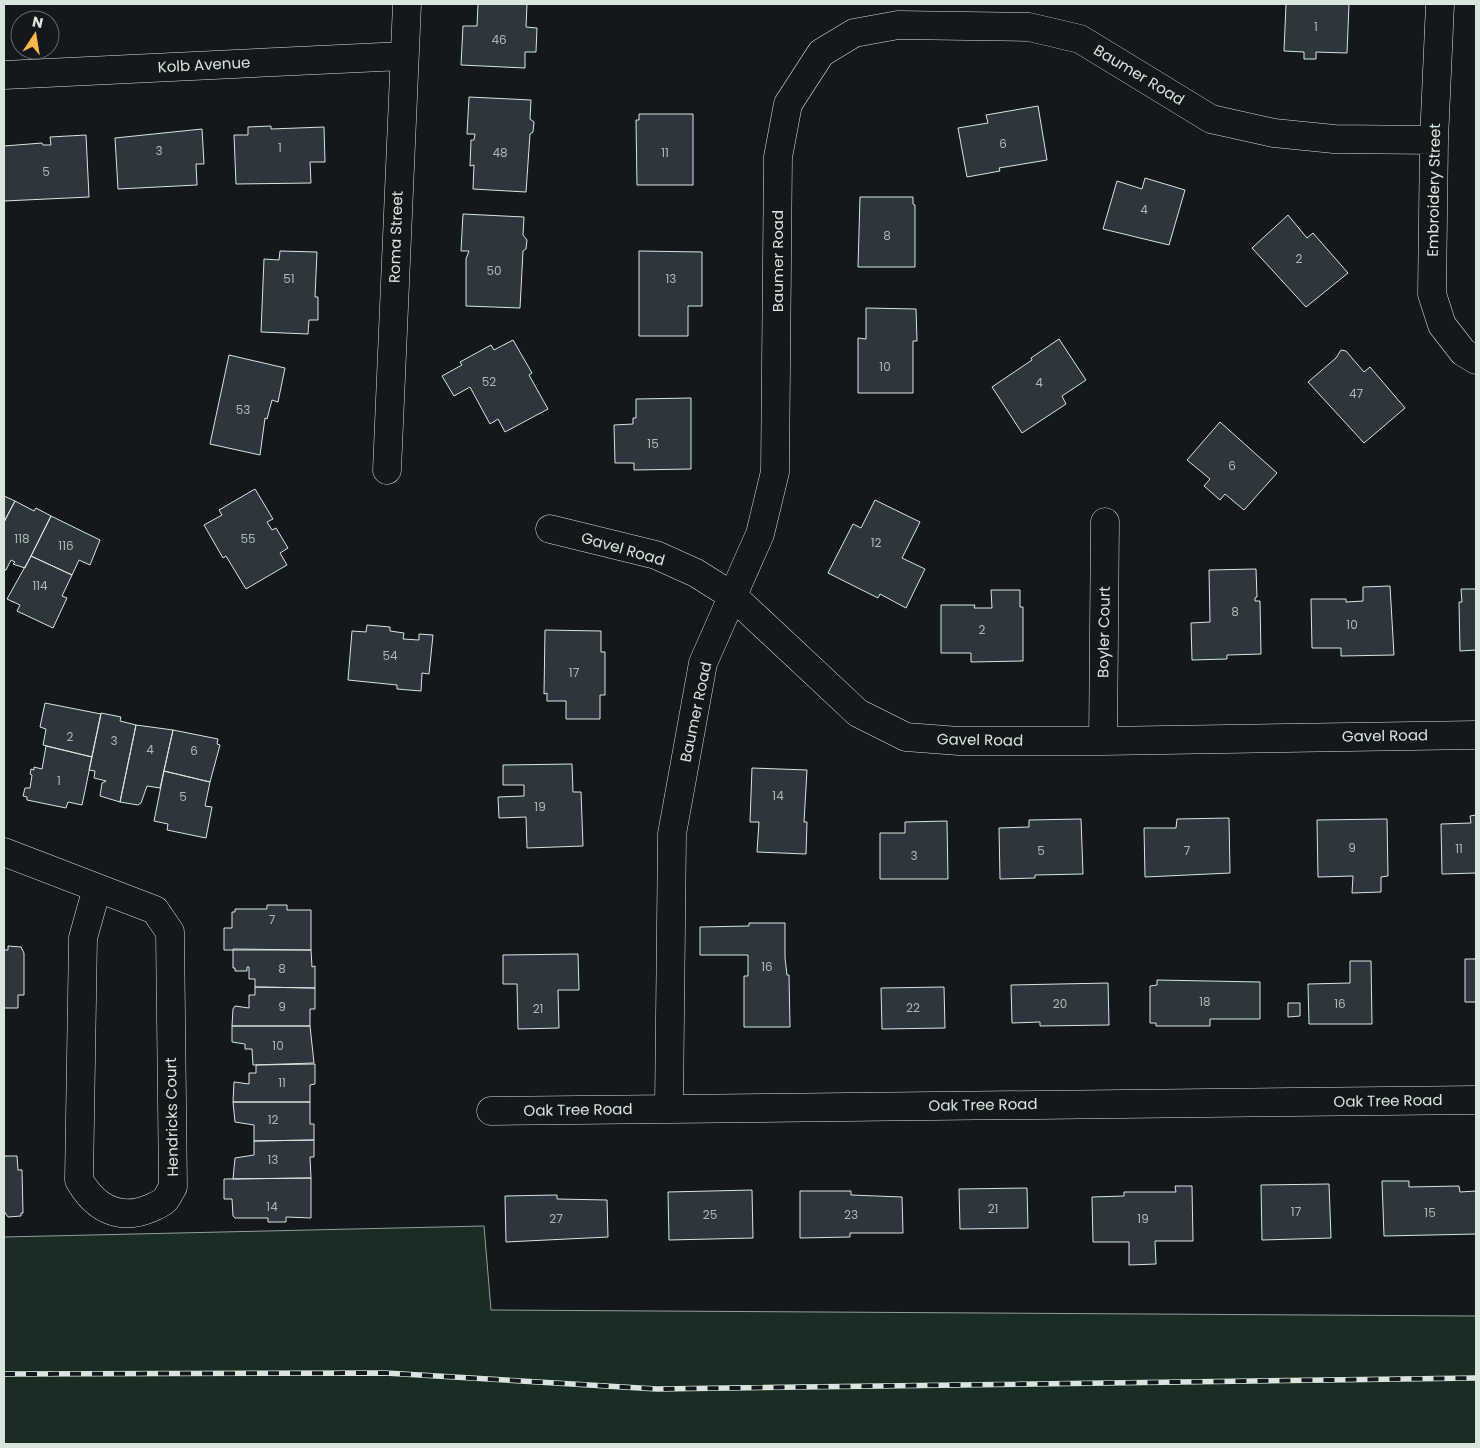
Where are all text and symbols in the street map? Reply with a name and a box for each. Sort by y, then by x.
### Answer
north arrow [10,10,60,60]
text: N [30,11,45,33]
house number: 1 [1314,18,1318,35]
house number: 46 [491,31,507,48]
street label: Baumer Road [1090,39,1189,110]
street label: Kolb Avenue [157,52,251,77]
street label: Embroidery Street [1422,123,1445,257]
house number: 6 [999,135,1007,152]
house number: 1 [278,139,282,156]
house number: 3 [155,142,163,159]
house number: 48 [492,144,508,161]
house number: 11 [661,144,669,161]
house number: 5 [42,163,50,180]
street label: Roma Street [383,191,408,283]
house number: 4 [1140,201,1148,218]
street label: Baumer Road [767,210,788,312]
house number: 8 [883,227,891,244]
house number: 2 [1296,250,1303,267]
house number: 50 [486,262,502,279]
house number: 51 [283,270,295,287]
house number: 13 [666,270,676,287]
house number: 10 [879,358,891,375]
house number: 52 [482,373,496,390]
house number: 4 [1035,374,1043,391]
house number: 47 [1349,385,1363,402]
house number: 53 [236,401,250,418]
house number: 15 [647,435,659,452]
house number: 6 [1228,457,1236,474]
street label: Gavel Road [579,527,667,570]
house number: 118 [14,530,30,547]
house number: 55 [240,530,256,547]
house number: 12 [871,534,881,551]
house number: 116 [58,537,74,554]
house number: 114 [32,577,48,594]
street label: Boyler Court [1092,586,1115,678]
house number: 8 [1231,603,1239,620]
house number: 10 [1346,616,1358,633]
house number: 2 [979,621,986,638]
house number: 54 [382,647,398,664]
street label: Baumer Road [675,660,716,764]
house number: 17 [569,664,580,681]
street label: Gavel Road [1342,724,1428,747]
house number: 2 [67,728,74,745]
street label: Gavel Road [937,728,1023,751]
house number: 3 [110,732,118,749]
house number: 4 [146,741,154,758]
house number: 6 [190,742,198,759]
house number: 1 [57,772,61,789]
house number: 14 [772,787,784,804]
house number: 5 [179,788,187,805]
house number: 19 [534,798,546,815]
house number: 9 [1348,839,1356,856]
house number: 11 [1455,840,1463,857]
house number: 5 [1037,842,1045,859]
house number: 7 [1184,842,1191,859]
house number: 3 [910,847,918,864]
house number: 7 [269,911,276,928]
house number: 16 [761,958,773,975]
house number: 8 [278,960,286,977]
house number: 18 [1199,993,1211,1010]
house number: 20 [1053,995,1067,1012]
house number: 16 [1334,995,1346,1012]
house number: 9 [278,998,286,1015]
house number: 22 [906,999,920,1016]
house number: 21 [533,1000,543,1017]
house number: 10 [272,1037,284,1054]
street label: Hendricks Court [160,1057,183,1177]
house number: 11 [278,1074,286,1091]
street label: Oak Tree Road [1333,1089,1443,1112]
street label: Oak Tree Road [928,1093,1038,1116]
street label: Oak Tree Road [523,1098,633,1121]
house number: 12 [268,1111,278,1128]
house number: 13 [268,1151,278,1168]
house number: 14 [266,1198,278,1215]
house number: 21 [988,1200,998,1217]
house number: 17 [1291,1203,1302,1220]
house number: 15 [1424,1204,1436,1221]
house number: 25 [703,1206,717,1223]
house number: 23 [844,1206,858,1223]
house number: 27 [549,1210,563,1227]
house number: 19 [1137,1210,1149,1227]

